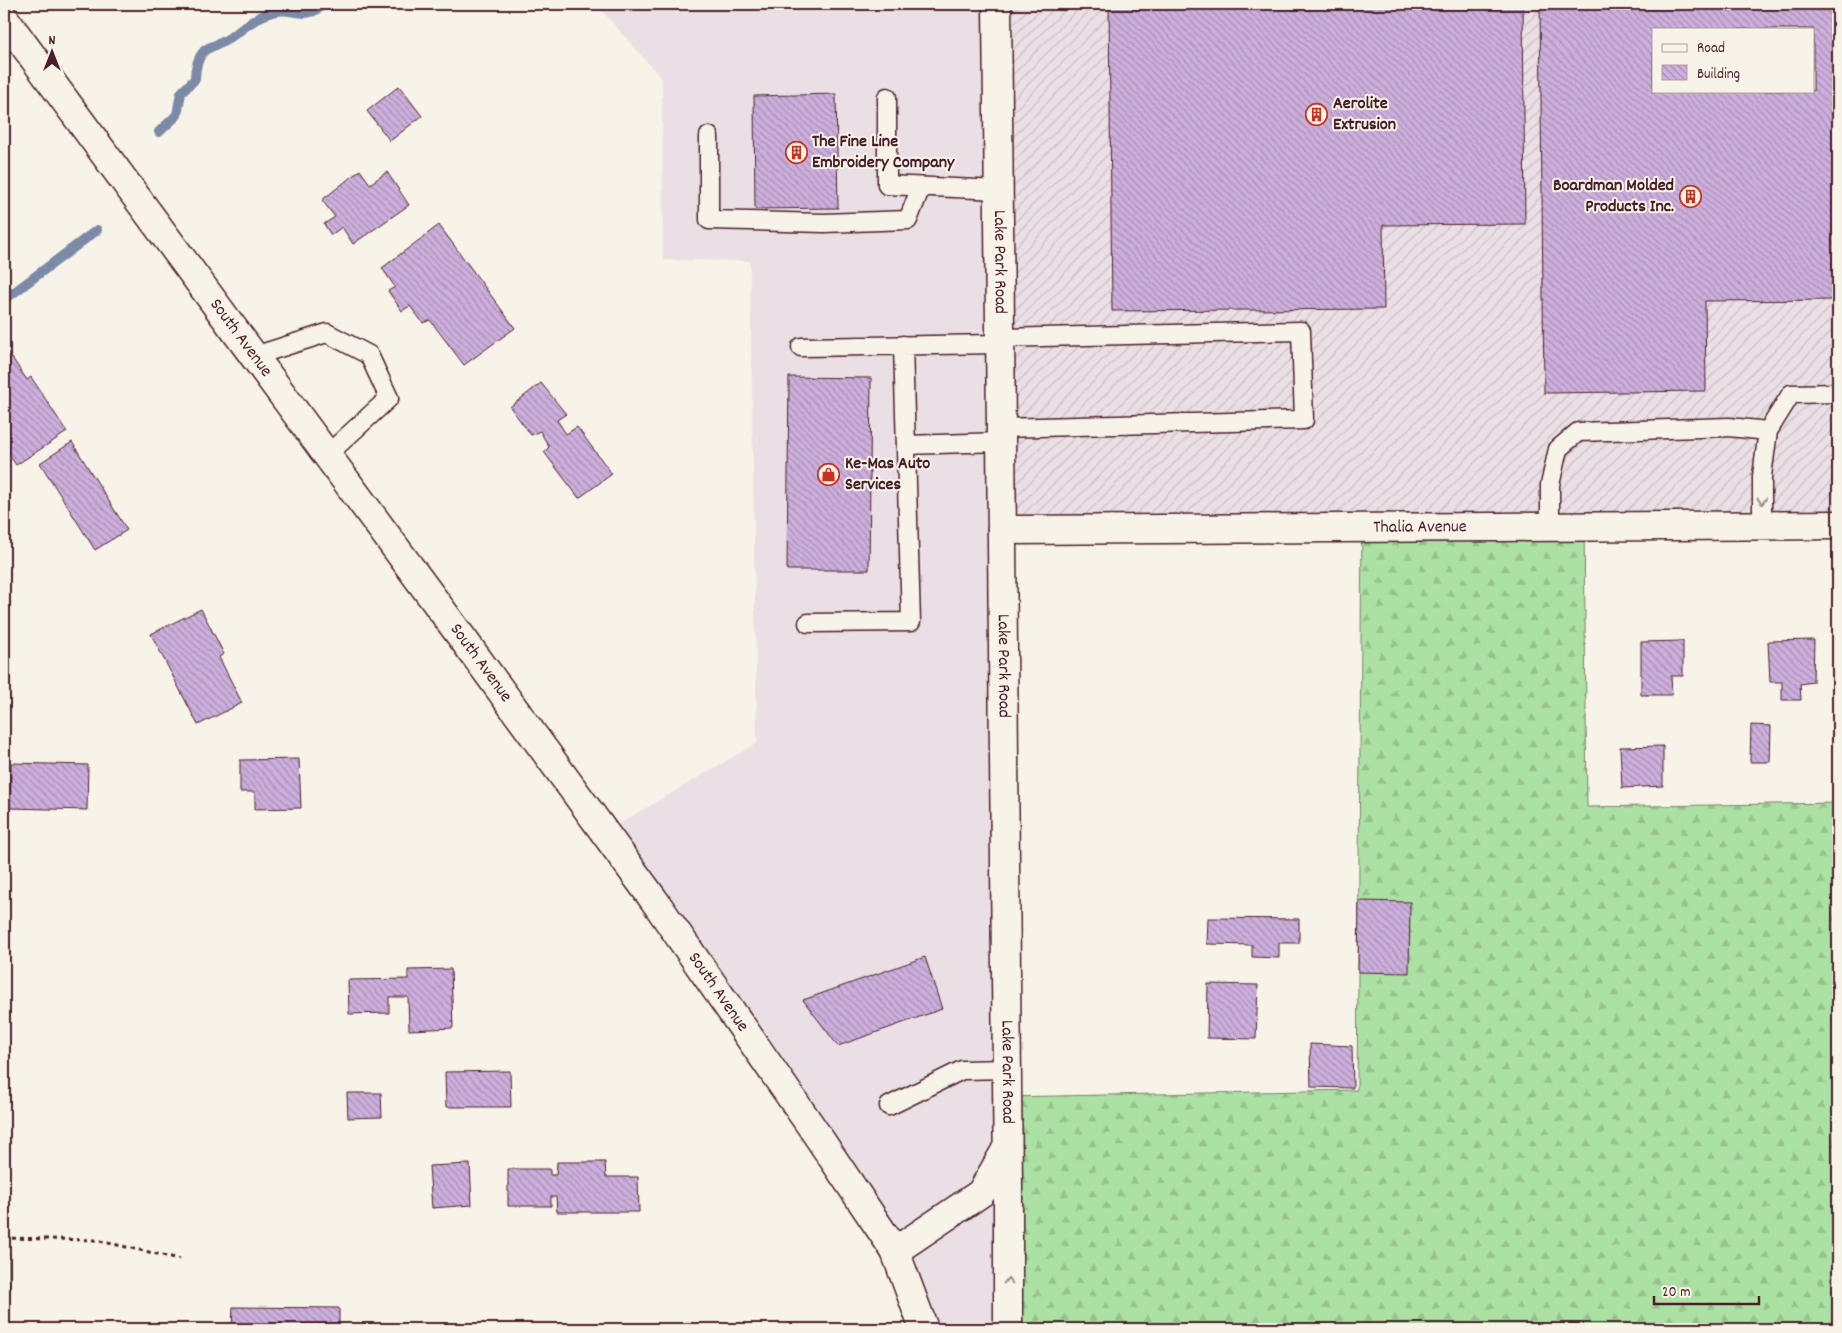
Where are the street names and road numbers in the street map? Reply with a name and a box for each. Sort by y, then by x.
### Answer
street label: Lake Park Road [986,210,1012,314]
street label: South Avenue [203,294,278,383]
street label: Thalia Avenue [1373,515,1467,540]
street label: Lake Park Road [990,614,1016,718]
street label: South Avenue [443,619,518,708]
street label: South Avenue [682,947,755,1037]
street label: Lake Park Road [994,1020,1020,1124]

